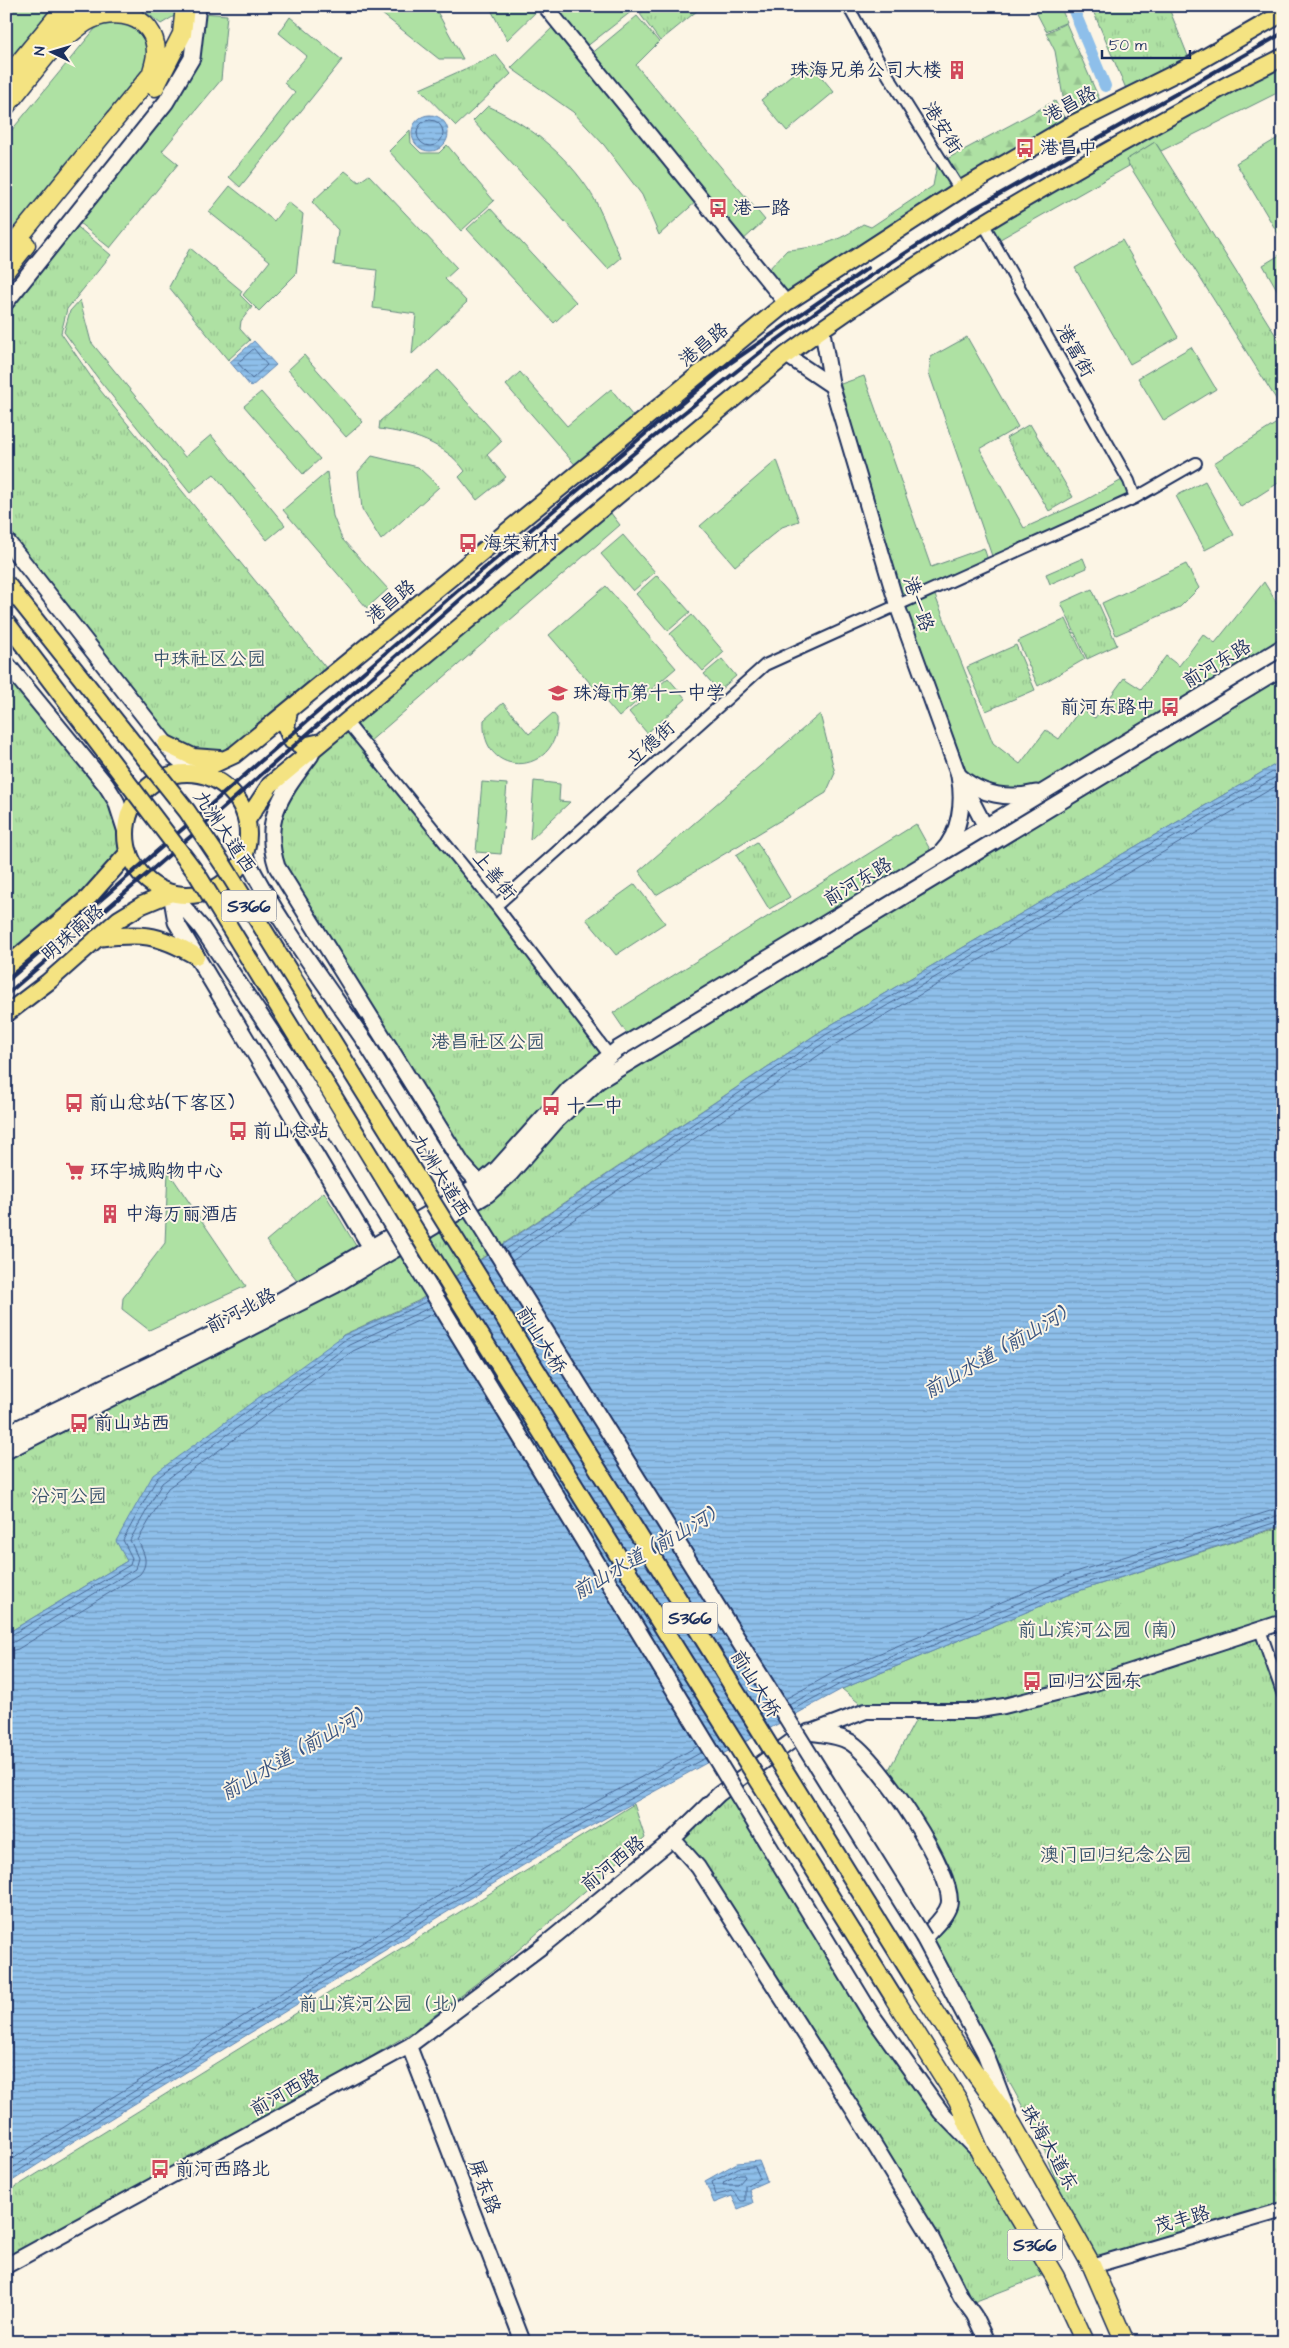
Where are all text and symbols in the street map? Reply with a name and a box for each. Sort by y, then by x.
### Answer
north arrow [28,28,78,78]
scale bar [1102,28,1189,60]
text: 50 m [1109,35,1147,56]
text: N [30,45,50,56]
place label: 珠海兄弟公司大楼 [790,57,942,84]
building icon: 珠海兄弟公司大楼 [946,59,968,81]
street label: 港昌路 [1038,80,1102,130]
street label: 港安街 [915,97,969,159]
place label: 港昌中 [1040,135,1097,162]
bus stop icon: 港昌中 [1014,137,1036,159]
place label: 港一路 [733,195,790,222]
bus stop icon: 港一路 [707,197,729,219]
street label: 港昌路 [673,317,735,373]
street label: 港富街 [1049,320,1101,382]
place label: 海荣新村 [483,530,559,557]
bus stop icon: 海荣新村 [457,532,479,554]
street label: 港一路 [896,573,940,635]
street label: 港昌路 [360,574,422,630]
street label: 前河东路 [1177,633,1257,695]
park label: 中珠社区公园 [152,646,266,673]
place label: 珠海市第十一中学 [573,680,725,707]
school or university icon: 珠海市第十一中学 [547,682,569,704]
place label: 前河东路中 [1060,694,1155,721]
bus stop icon: 前河东路中 [1159,696,1181,718]
street label: 立德街 [621,715,681,773]
street label: 九洲大道西 [186,785,262,879]
street label: 上善街 [466,845,522,907]
street label: 前河东路 [818,851,898,913]
road number: S366 [222,890,276,921]
street label: 明珠南路 [35,898,111,968]
park label: 港昌社区公园 [431,1029,545,1056]
place label: 前山总站(下客区) [89,1090,235,1117]
bus stop icon: 前山总站(下客区) [63,1092,85,1114]
place label: 十一中 [566,1093,623,1120]
bus stop icon: 十一中 [540,1095,562,1117]
place label: 前山总站 [253,1118,329,1145]
bus stop icon: 前山总站 [227,1120,249,1142]
street label: 九洲大道西 [403,1129,477,1223]
place label: 环宇城购物中心 [90,1158,223,1185]
supermarket icon: 环宇城购物中心 [64,1160,86,1182]
place label: 中海万丽酒店 [125,1201,239,1228]
building icon: 中海万丽酒店 [99,1203,121,1225]
street label: 前河北路 [201,1282,281,1340]
water label: 前山水道 (前山河) [918,1300,1073,1405]
street label: 前山大桥 [509,1301,573,1379]
place label: 前山站西 [94,1410,170,1437]
bus stop icon: 前山站西 [68,1412,90,1434]
park label: 沿河公园 [31,1483,107,1510]
water label: 前山水道 (前山河) [567,1501,722,1606]
road number: S366 [662,1602,718,1634]
park label: 前山滨河公园（南） [1017,1617,1189,1644]
street label: 前山大桥 [723,1645,787,1723]
place label: 回归公园东 [1047,1668,1142,1695]
bus stop icon: 回归公园东 [1021,1670,1043,1692]
water label: 前山水道 (前山河) [215,1702,370,1807]
street label: 前河西路 [575,1830,651,1898]
park label: 澳门回归纪念公园 [1040,1842,1192,1869]
park label: 前山滨河公园（北） [298,1991,470,2018]
street label: 前河西路 [245,2063,325,2123]
street label: 珠海大道东 [1014,2100,1084,2196]
place label: 前河西路北 [175,2156,270,2183]
street label: 屏东路 [461,2156,507,2218]
bus stop icon: 前河西路北 [149,2158,171,2180]
street label: 茂丰路 [1151,2199,1213,2241]
road number: S366 [1008,2230,1062,2260]

